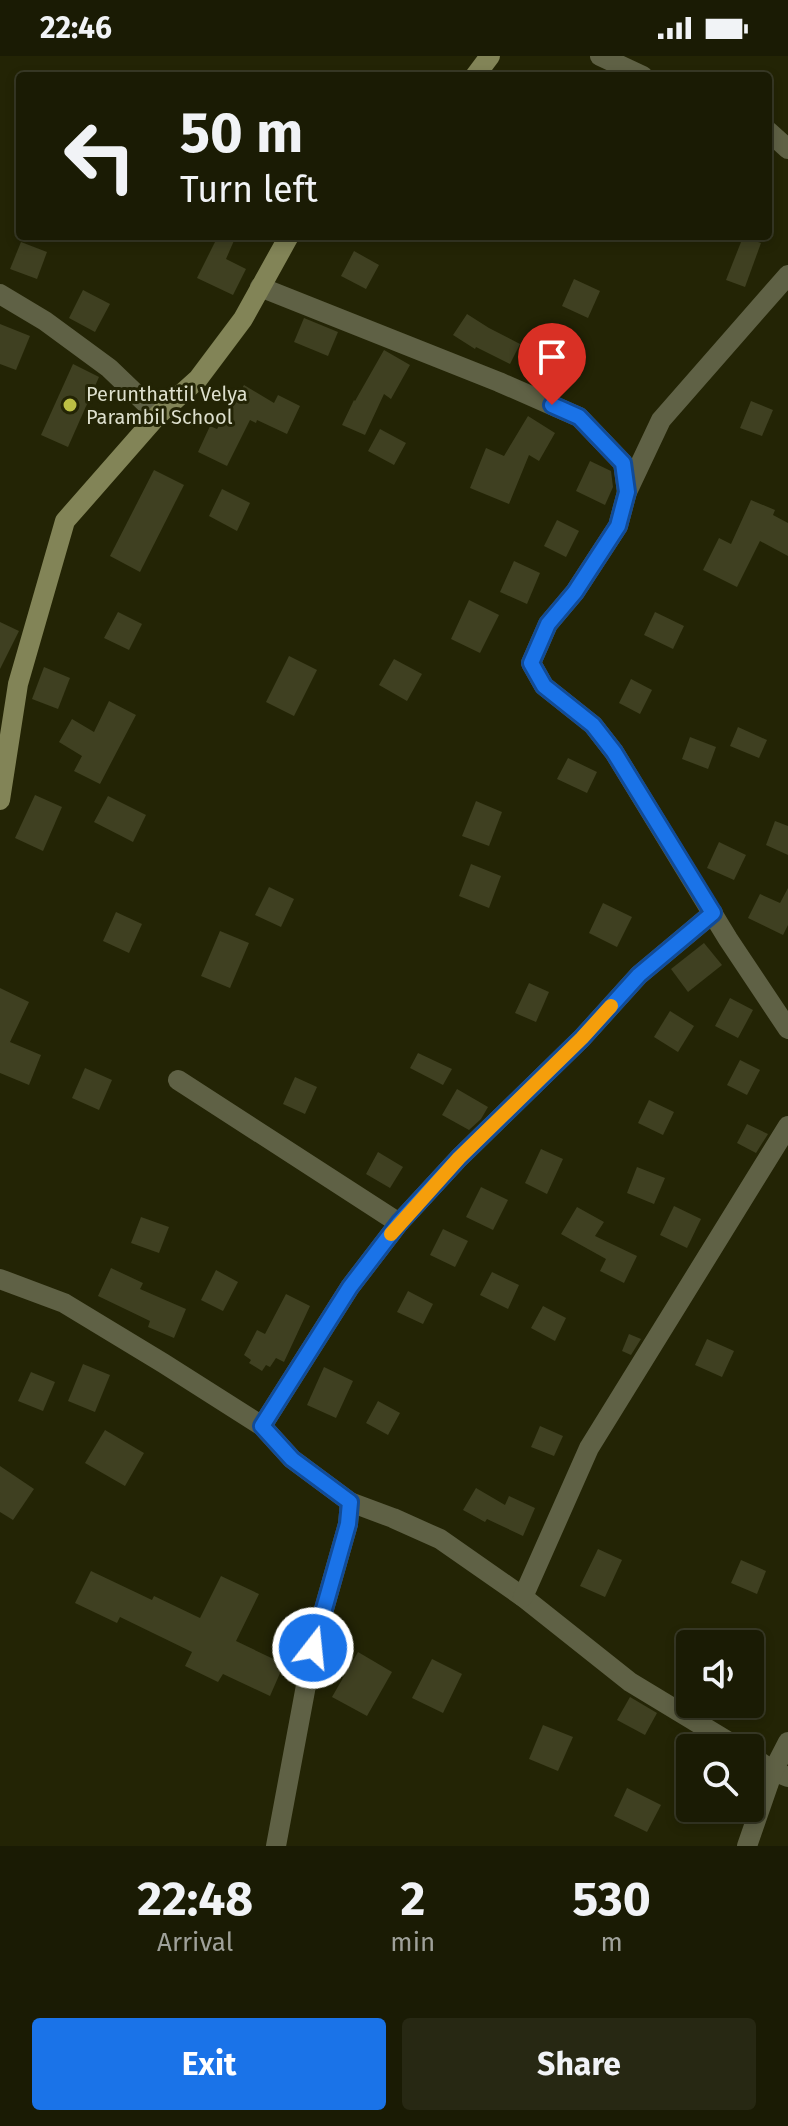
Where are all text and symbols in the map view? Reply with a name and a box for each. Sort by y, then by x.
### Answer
text: 22:46 [40,10,112,46]
text: 50 m [180,100,303,167]
icon: left [48,104,152,208]
text: Turn left [180,168,318,212]
pin [518,323,586,405]
icon: arrive [530,335,574,379]
place label: Perunthattil Velya Parambil School [86,382,248,429]
marker: Perunthattil Velya Parambil School [61,396,79,414]
position arrow [271,1606,355,1690]
map controls [676,1630,764,1822]
button: sound [676,1630,764,1718]
button: search [676,1734,764,1822]
text: 22:48 [137,1870,253,1928]
text: 2 [400,1870,425,1928]
text: 530 [572,1870,651,1928]
text: Arrival [157,1927,233,1958]
text: min [390,1927,435,1958]
text: m [600,1927,623,1958]
button: Exit [32,2018,386,2110]
button: Share [402,2018,756,2110]

